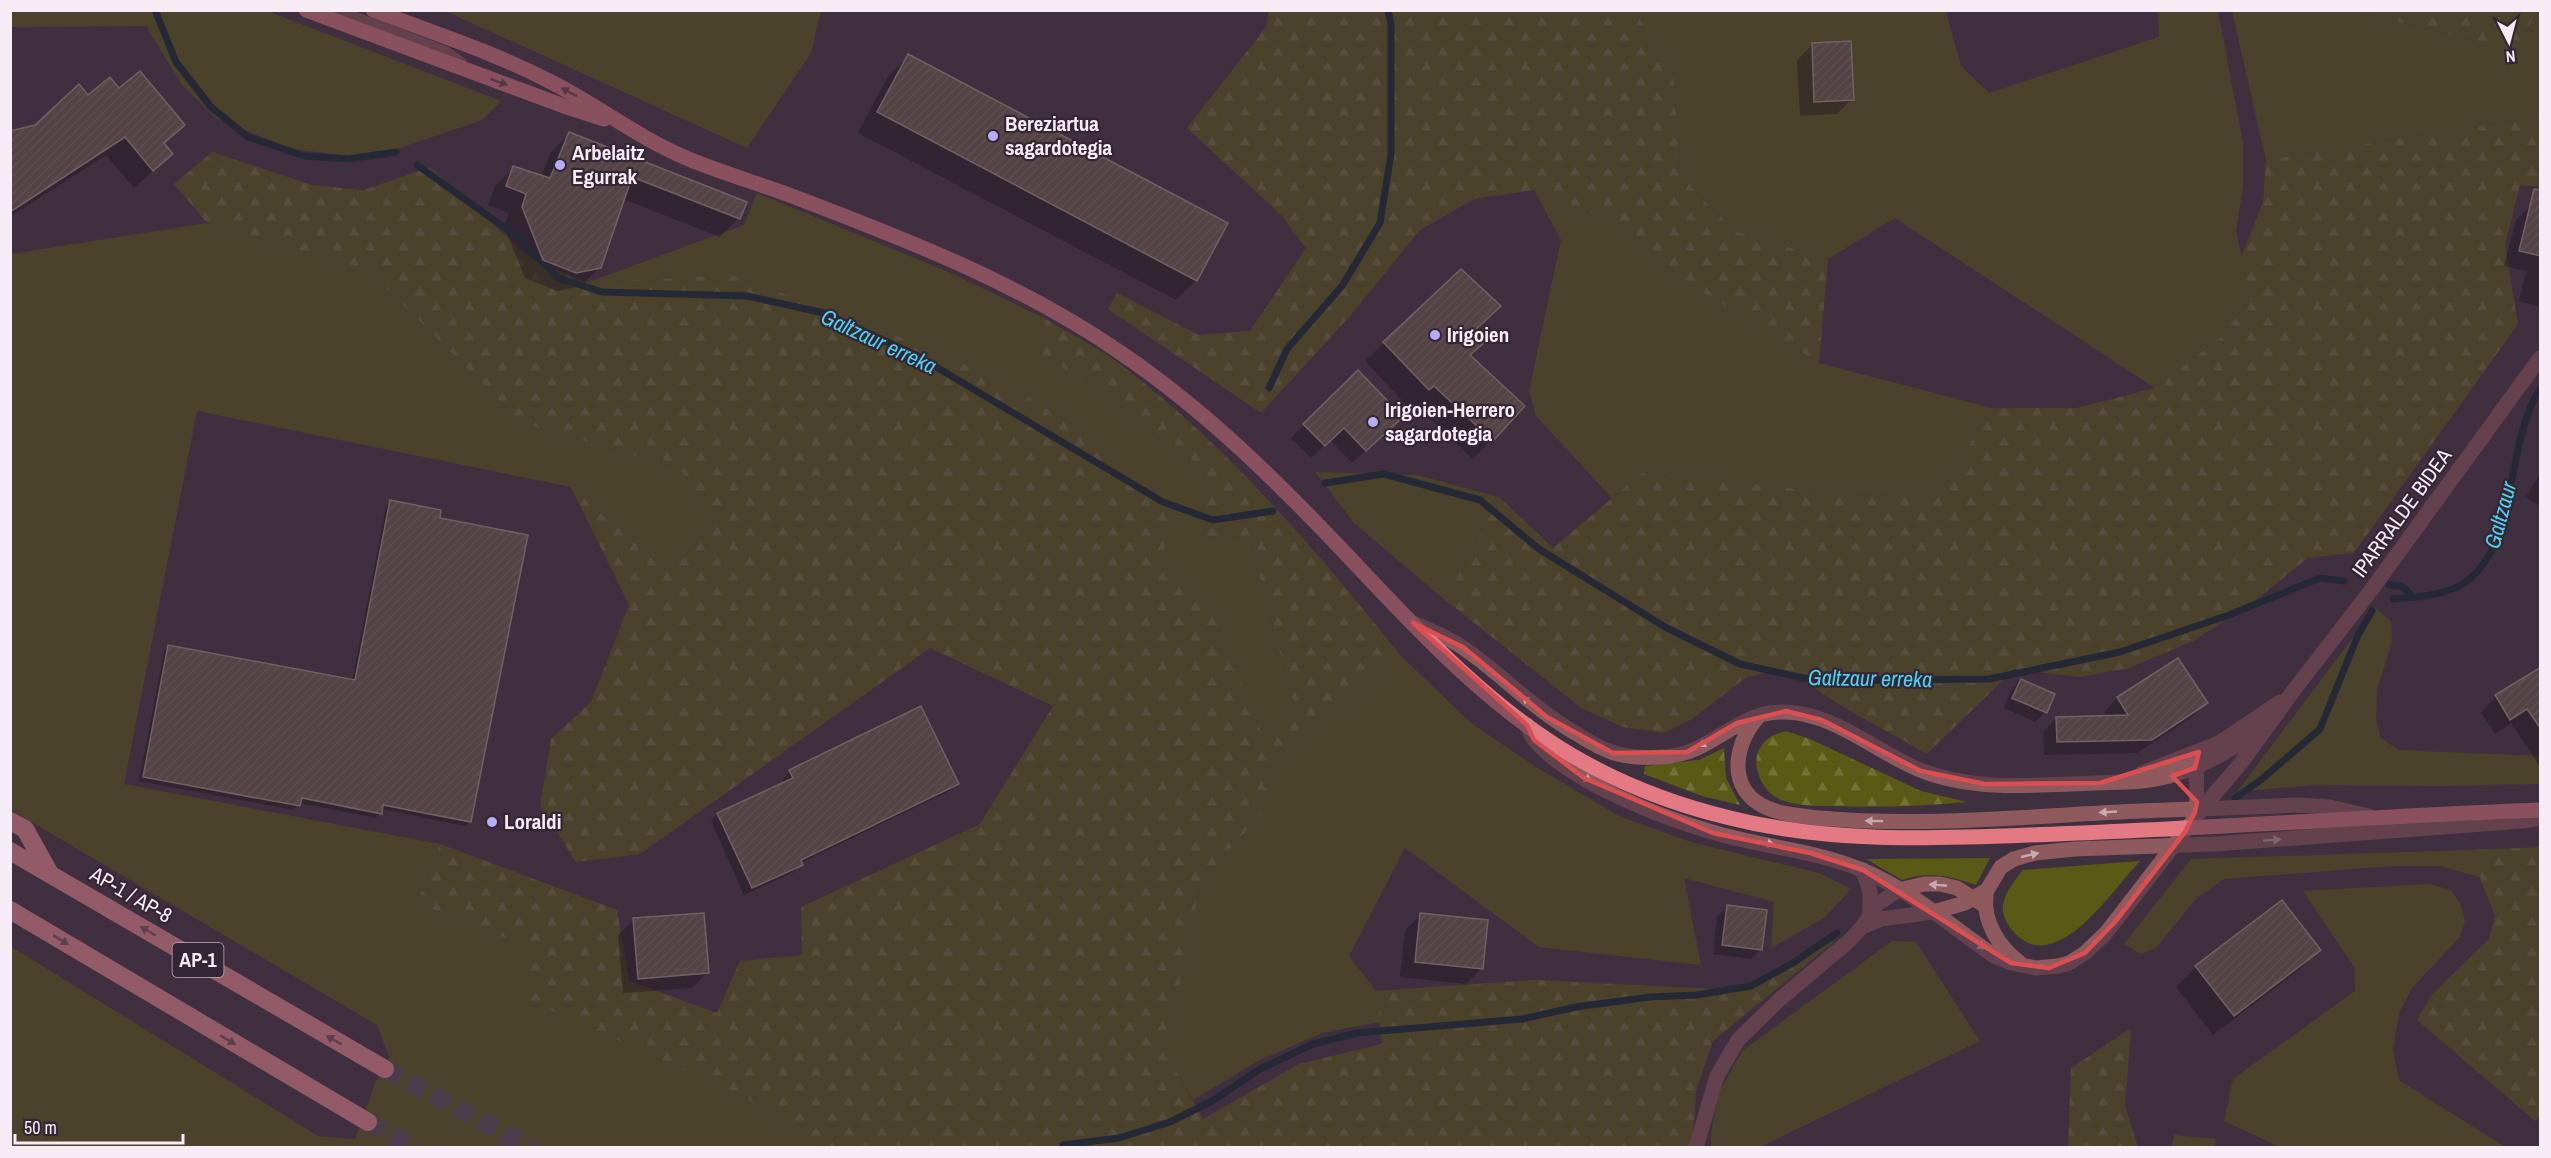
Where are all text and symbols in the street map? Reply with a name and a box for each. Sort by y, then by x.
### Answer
north arrow [2479,12,2539,72]
text: N [2505,45,2516,68]
one-way arrow [490,77,508,87]
one-way arrow [560,87,577,97]
place label: Bereziartua sagardotegia [1005,109,1113,162]
marker: Bereziartua sagardotegia [986,129,1000,143]
place label: Arbelaitz Egurrak [572,138,645,191]
marker: Arbelaitz Egurrak [553,158,567,172]
water label: Galtzaur erreka [816,301,942,381]
place label: Irigoien [1447,320,1509,349]
marker: Irigoien [1428,328,1442,342]
place label: Irigoien-Herrero sagardotegia [1385,395,1515,448]
marker: Irigoien-Herrero sagardotegia [1366,415,1380,429]
street label: IPARRALDE BIDEA [2345,442,2459,583]
water label: Galtzaur [2477,477,2524,552]
water label: Galtzaur erreka [1808,662,1932,694]
one-way arrow [1522,696,1537,709]
one-way arrow [1698,737,1715,747]
one-way arrow [1576,772,1592,783]
place label: Loraldi [504,807,561,836]
one-way arrow [2098,808,2117,817]
marker: Loraldi [485,815,499,829]
one-way arrow [1864,816,1883,826]
one-way arrow [2263,835,2282,845]
one-way arrow [1757,839,1776,848]
one-way arrow [2020,849,2039,859]
street label: AP-1 / AP-8 [84,859,177,930]
one-way arrow [1929,880,1948,890]
one-way arrow [139,926,156,936]
one-way arrow [53,935,69,946]
one-way arrow [1969,938,1985,950]
road number: AP-1 [172,943,224,977]
one-way arrow [220,1034,237,1044]
one-way arrow [326,1035,343,1045]
scale bar [15,1107,183,1145]
text: 50 m [24,1115,57,1140]

